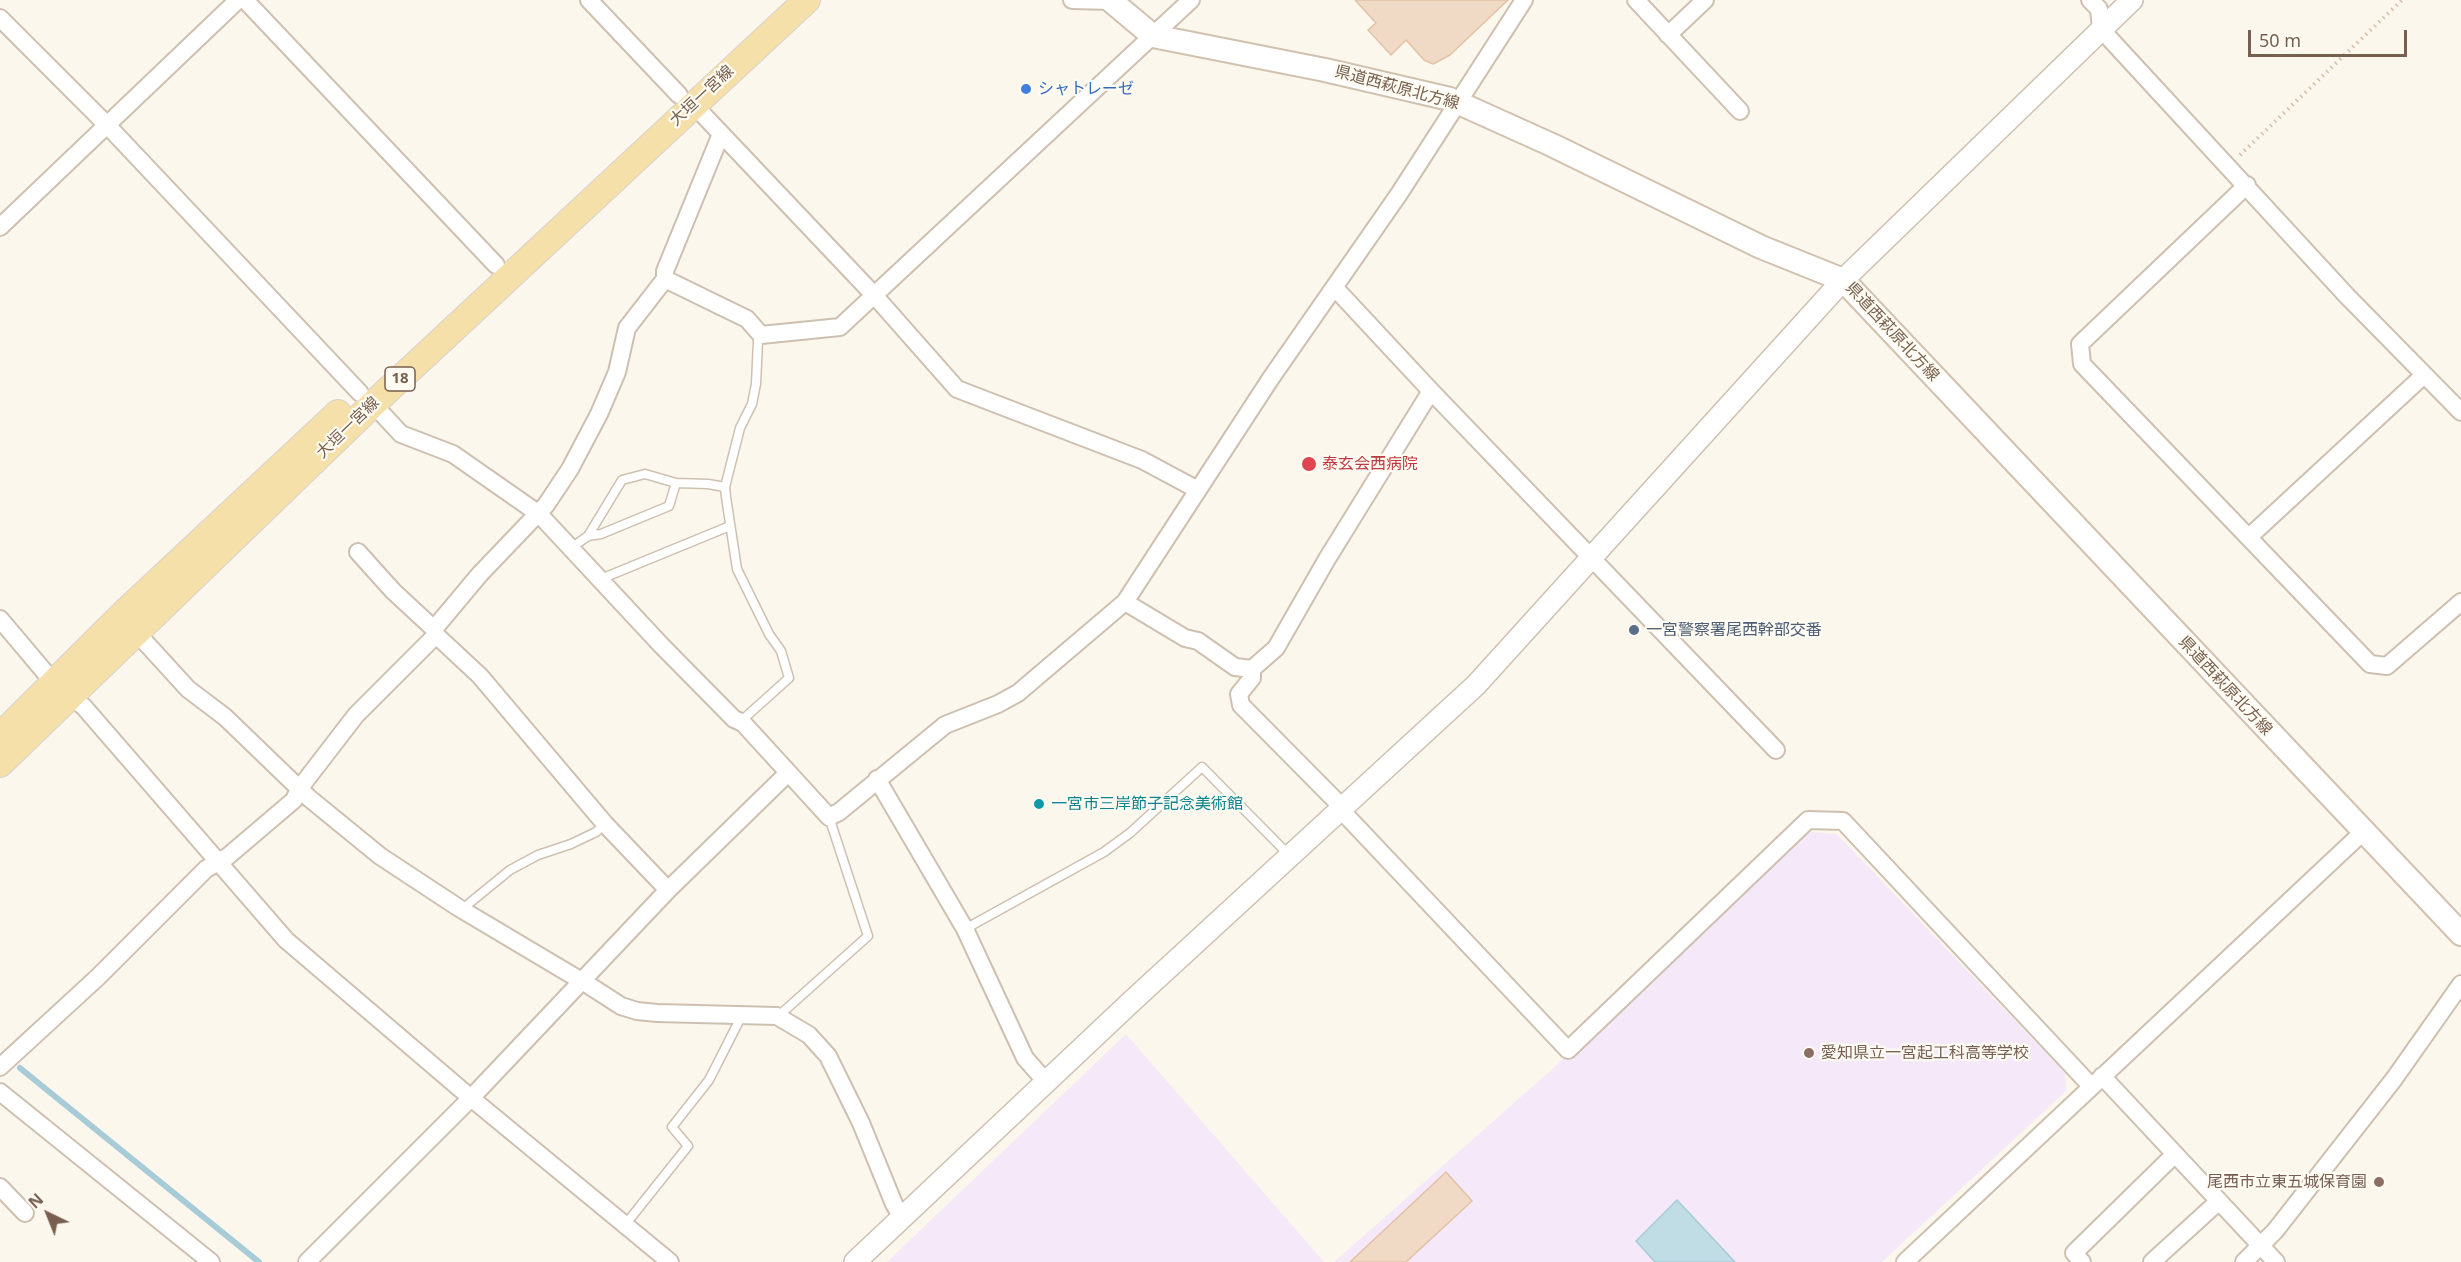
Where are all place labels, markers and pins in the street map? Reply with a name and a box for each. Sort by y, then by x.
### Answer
place label: シャトレーゼ [1038,79,1134,99]
marker: シャトレーゼ [1019,82,1033,96]
place label: 泰玄会西病院 [1322,454,1418,474]
marker: 泰玄会西病院 [1300,455,1318,473]
place label: 一宮警察署尾西幹部交番 [1646,620,1822,640]
marker: 一宮警察署尾西幹部交番 [1627,623,1641,637]
place label: 一宮市三岸節子記念美術館 [1051,794,1243,814]
marker: 一宮市三岸節子記念美術館 [1032,797,1046,811]
place label: 愛知県立一宮起工科高等学校 [1821,1043,2029,1063]
marker: 愛知県立一宮起工科高等学校 [1802,1046,1816,1060]
place label: 尾西市立東五城保育園 [2207,1172,2367,1192]
marker: 尾西市立東五城保育園 [2372,1175,2386,1189]

